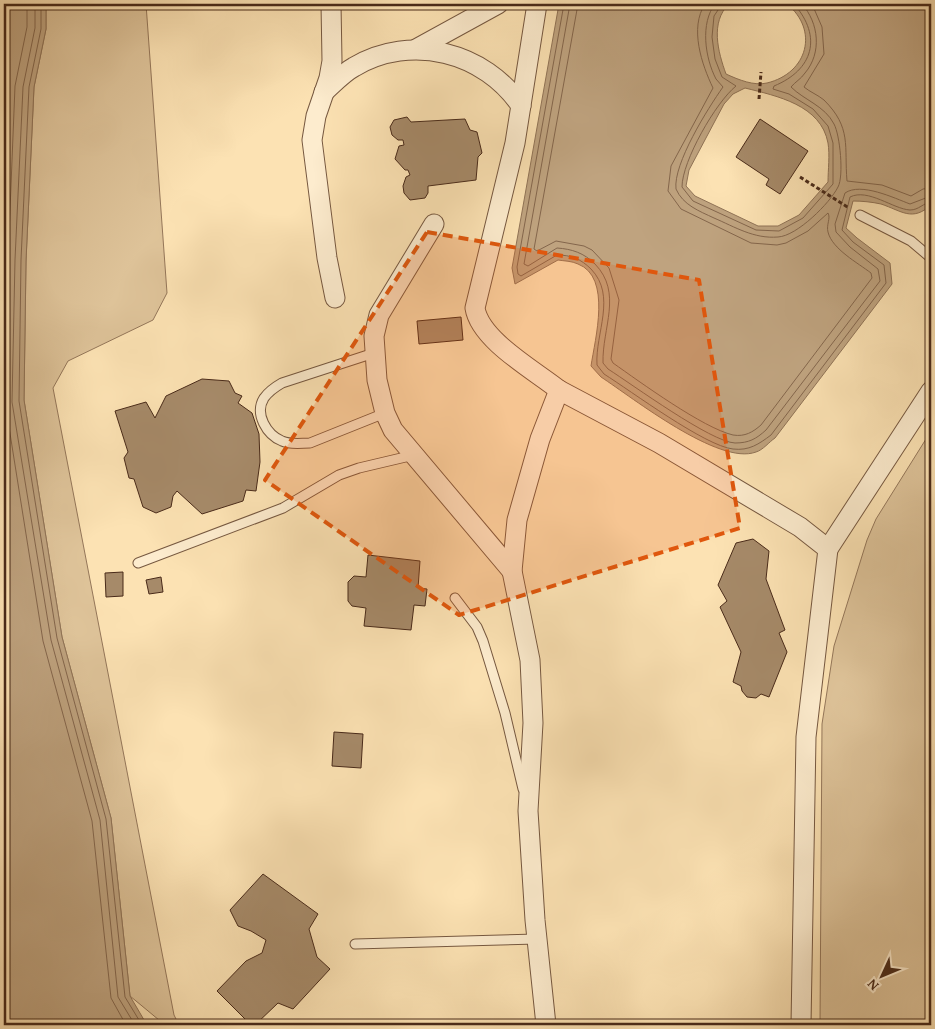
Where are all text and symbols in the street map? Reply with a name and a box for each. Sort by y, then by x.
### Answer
north arrow [858,952,908,1002]
text: N [862,974,883,995]

